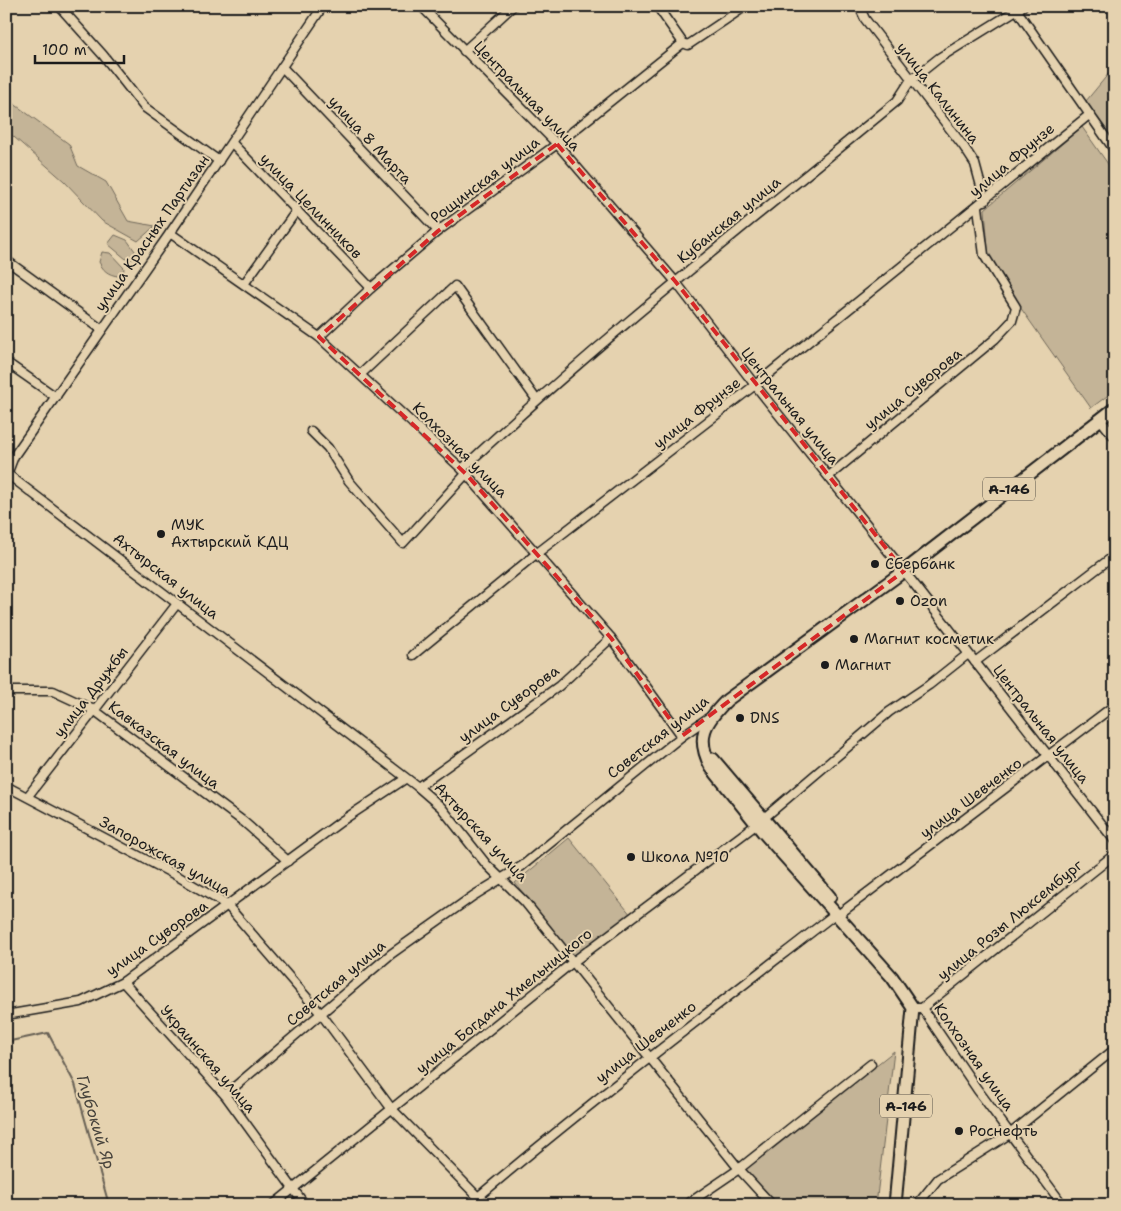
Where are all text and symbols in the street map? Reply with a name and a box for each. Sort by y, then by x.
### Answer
scale bar [35,32,124,64]
street label: Центральная улица [469,37,585,156]
street label: улица Калинина [892,38,984,148]
text: 100 m [42,40,87,60]
street label: улица 8 Марта [324,91,417,189]
street label: улица Фрунзе [965,118,1059,202]
street label: Рощинская улица [426,132,544,228]
street label: улица Целинников [255,149,367,263]
street label: улица Красных Партизан [90,151,214,315]
street label: Кубанская улица [673,172,785,268]
street label: Центральная улица [736,343,844,470]
street label: улица Суворова [860,343,966,434]
street label: улица Фрунзе [649,373,745,453]
street label: Колхозная улица [408,398,512,502]
road number: А-146 [983,478,1035,500]
place label: МУК Ахтырский КДЦ [171,515,289,552]
street label: Ахтырская улица [109,528,223,624]
marker: МУК Ахтырский КДЦ [155,528,167,540]
place label: Сбербанк [885,554,955,574]
marker: Сбербанк [869,558,881,570]
place label: Ozon [910,591,947,611]
marker: Ozon [894,595,906,607]
place label: Магнит косметик [864,629,994,649]
marker: Магнит косметик [848,633,860,645]
street label: улица Дружбы [49,643,133,741]
place label: Магнит [835,655,891,675]
marker: Магнит [819,659,831,671]
street label: улица Суворова [455,660,564,747]
street label: Центральная улица [988,660,1094,788]
street label: Советская улица [603,691,714,783]
street label: Кавказская улица [104,697,224,794]
place label: DNS [750,708,780,728]
marker: DNS [734,712,746,724]
street label: улица Шевченко [916,753,1026,843]
street label: Ахтырская улица [430,778,533,886]
street label: Запорожская улица [96,812,235,901]
place label: Школа №10 [641,847,729,867]
marker: Школа №10 [625,851,637,863]
street label: улица Розы Люксембург [933,855,1087,985]
street label: улица Суворова [102,895,212,981]
street label: улица Богдана Хмельницкого [412,924,596,1078]
street label: Советская улица [282,935,390,1031]
street label: улица Шевченко [591,996,701,1088]
street label: Колхозная улица [929,999,1019,1115]
street label: Украинская улица [156,1001,261,1118]
water label: Глубокий Яр [72,1072,120,1172]
road number: А-146 [880,1094,932,1118]
place label: Роснефть [969,1121,1038,1141]
marker: Роснефть [953,1125,965,1137]

